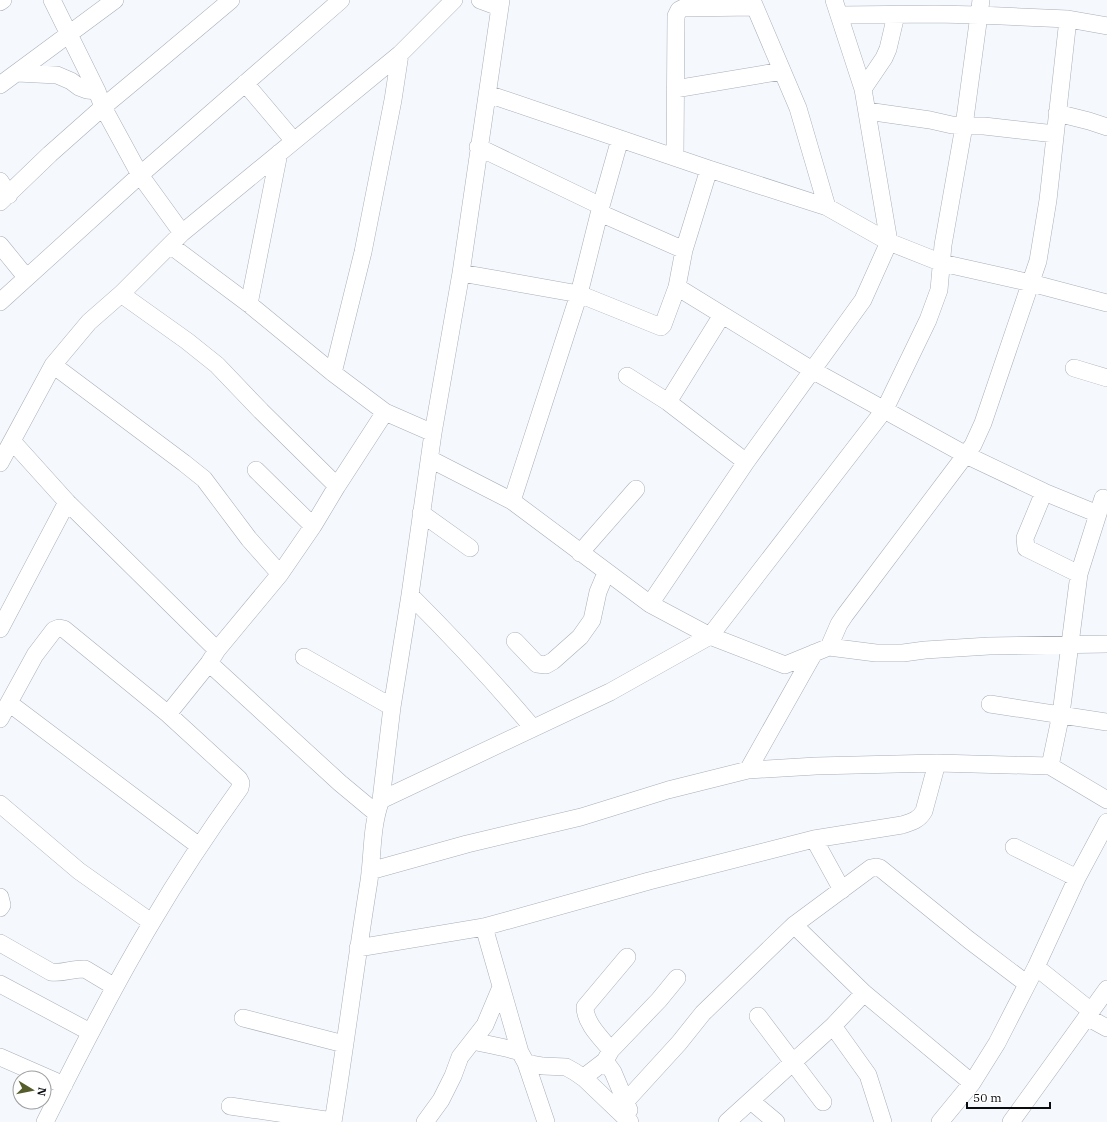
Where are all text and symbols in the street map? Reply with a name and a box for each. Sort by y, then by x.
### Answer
north arrow [12,1070,52,1110]
scale bar [967,1084,1050,1110]
text: N [34,1086,49,1098]
text: 50 m [973,1090,1002,1105]

